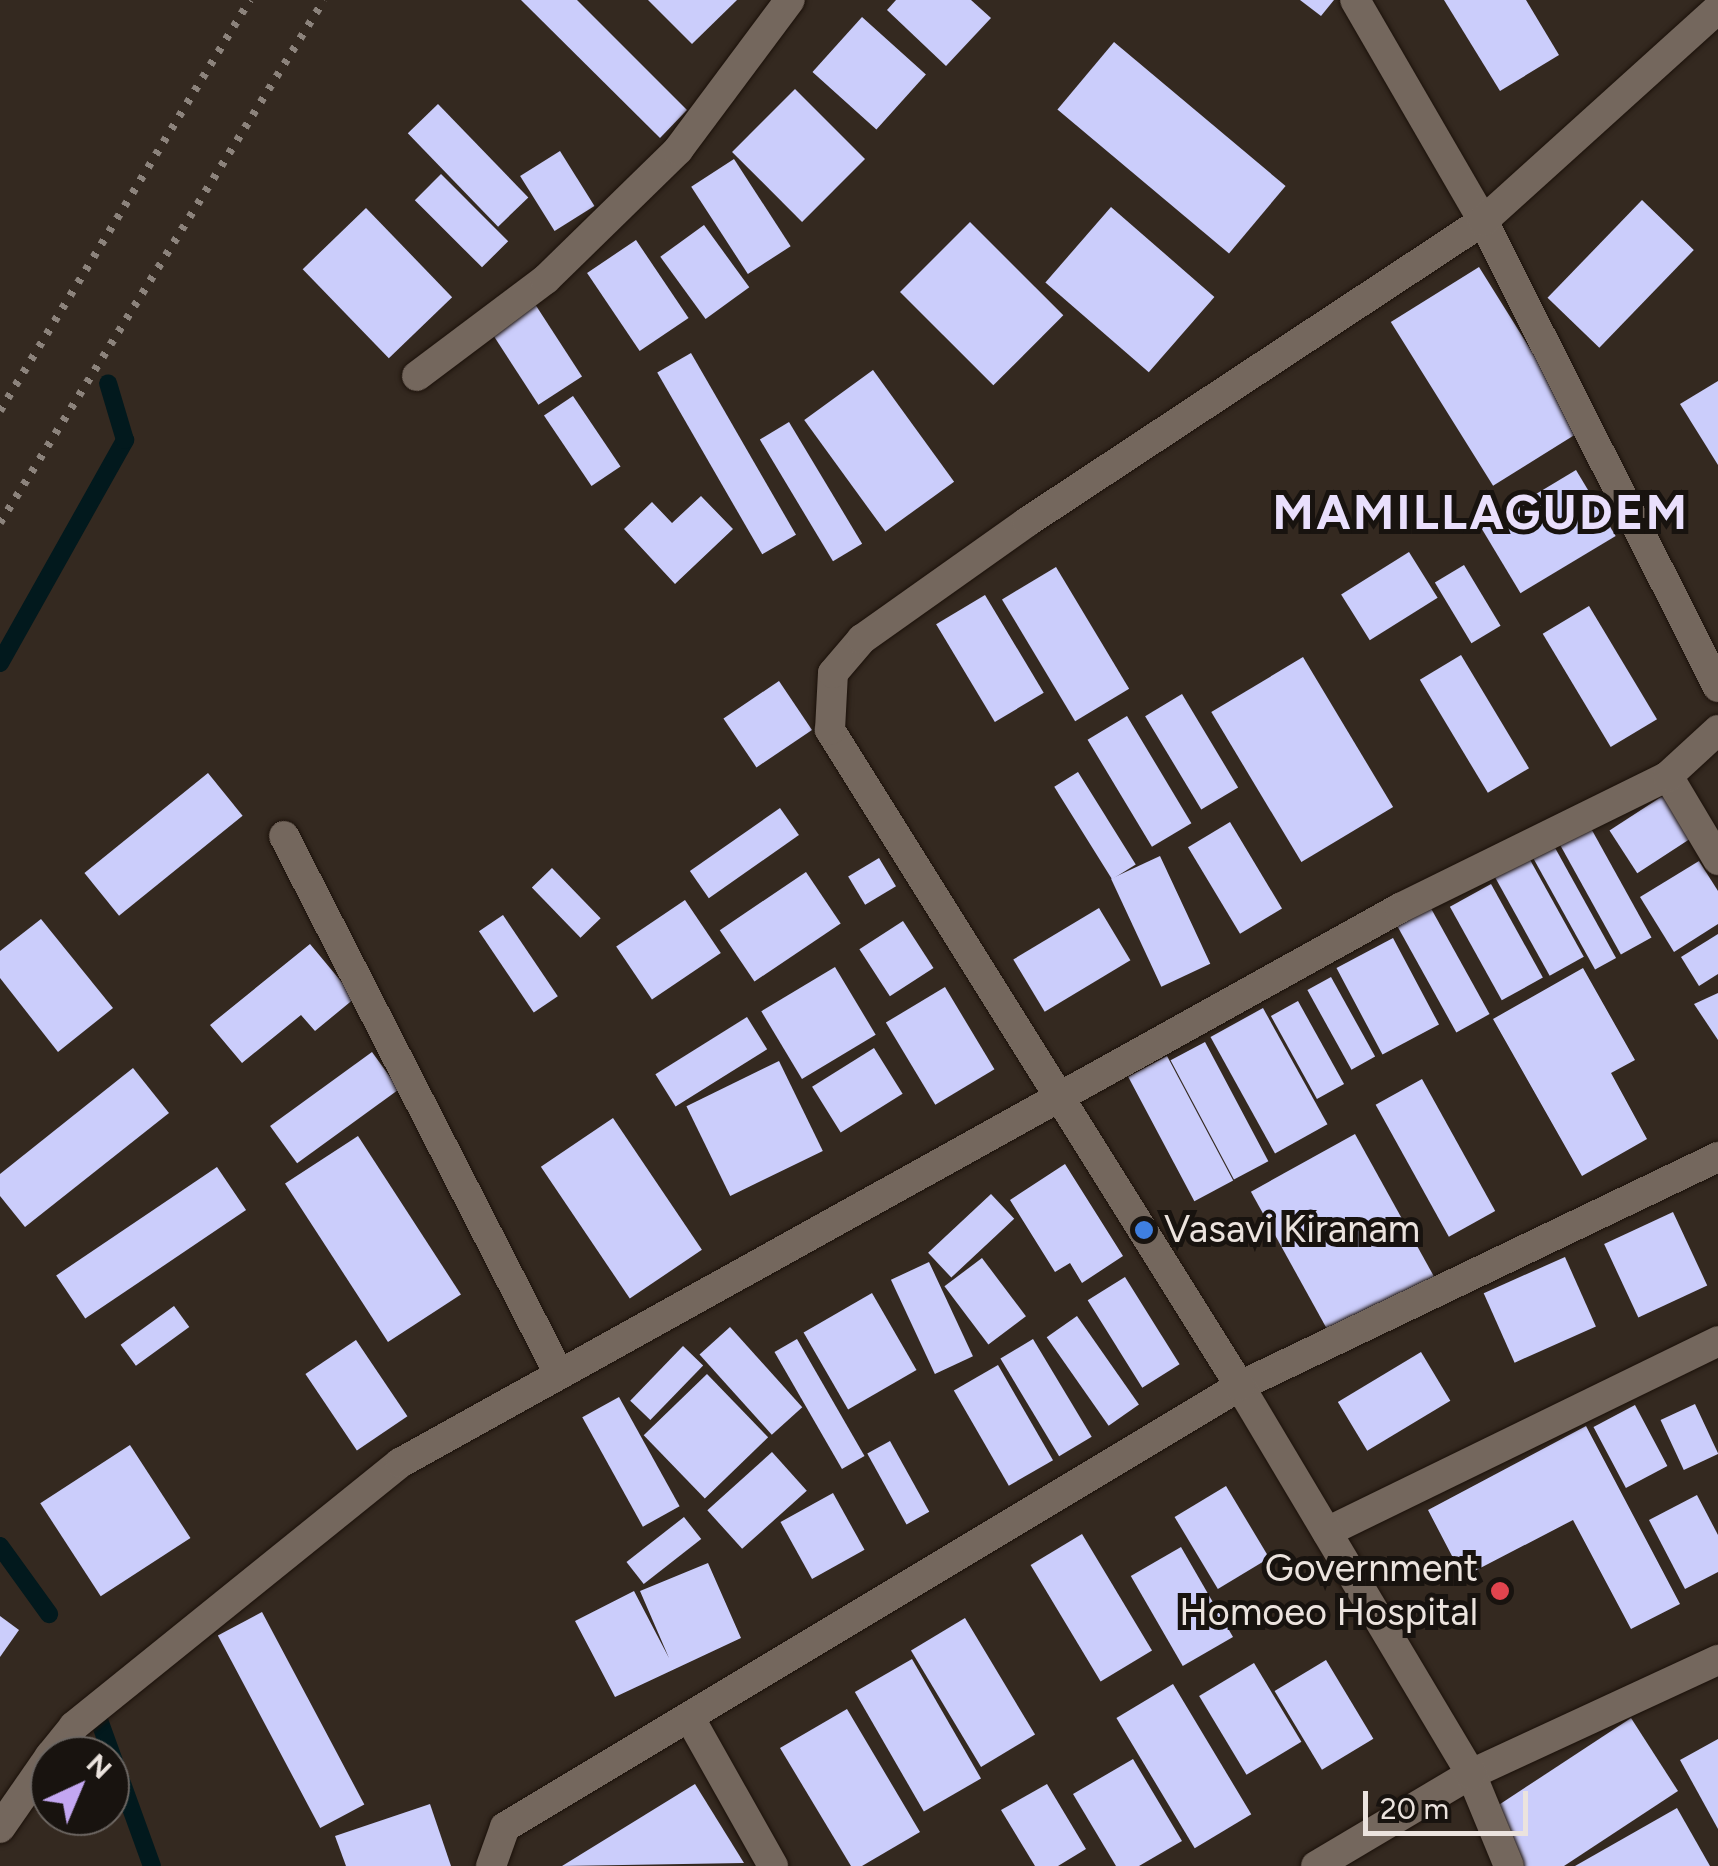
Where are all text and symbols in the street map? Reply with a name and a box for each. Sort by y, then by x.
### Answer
district label: MAMILLAGUDEM [1273,484,1689,542]
place label: Vasavi Kiranam [1164,1207,1420,1253]
marker: Vasavi Kiranam [1133,1219,1155,1241]
place label: Government Homoeo Hospital [1179,1546,1478,1636]
marker: Government Homoeo Hospital [1487,1578,1513,1604]
north arrow [30,1736,130,1836]
text: N [80,1746,119,1786]
scale bar [1368,1771,1533,1833]
text: 20 m [1380,1790,1449,1827]

